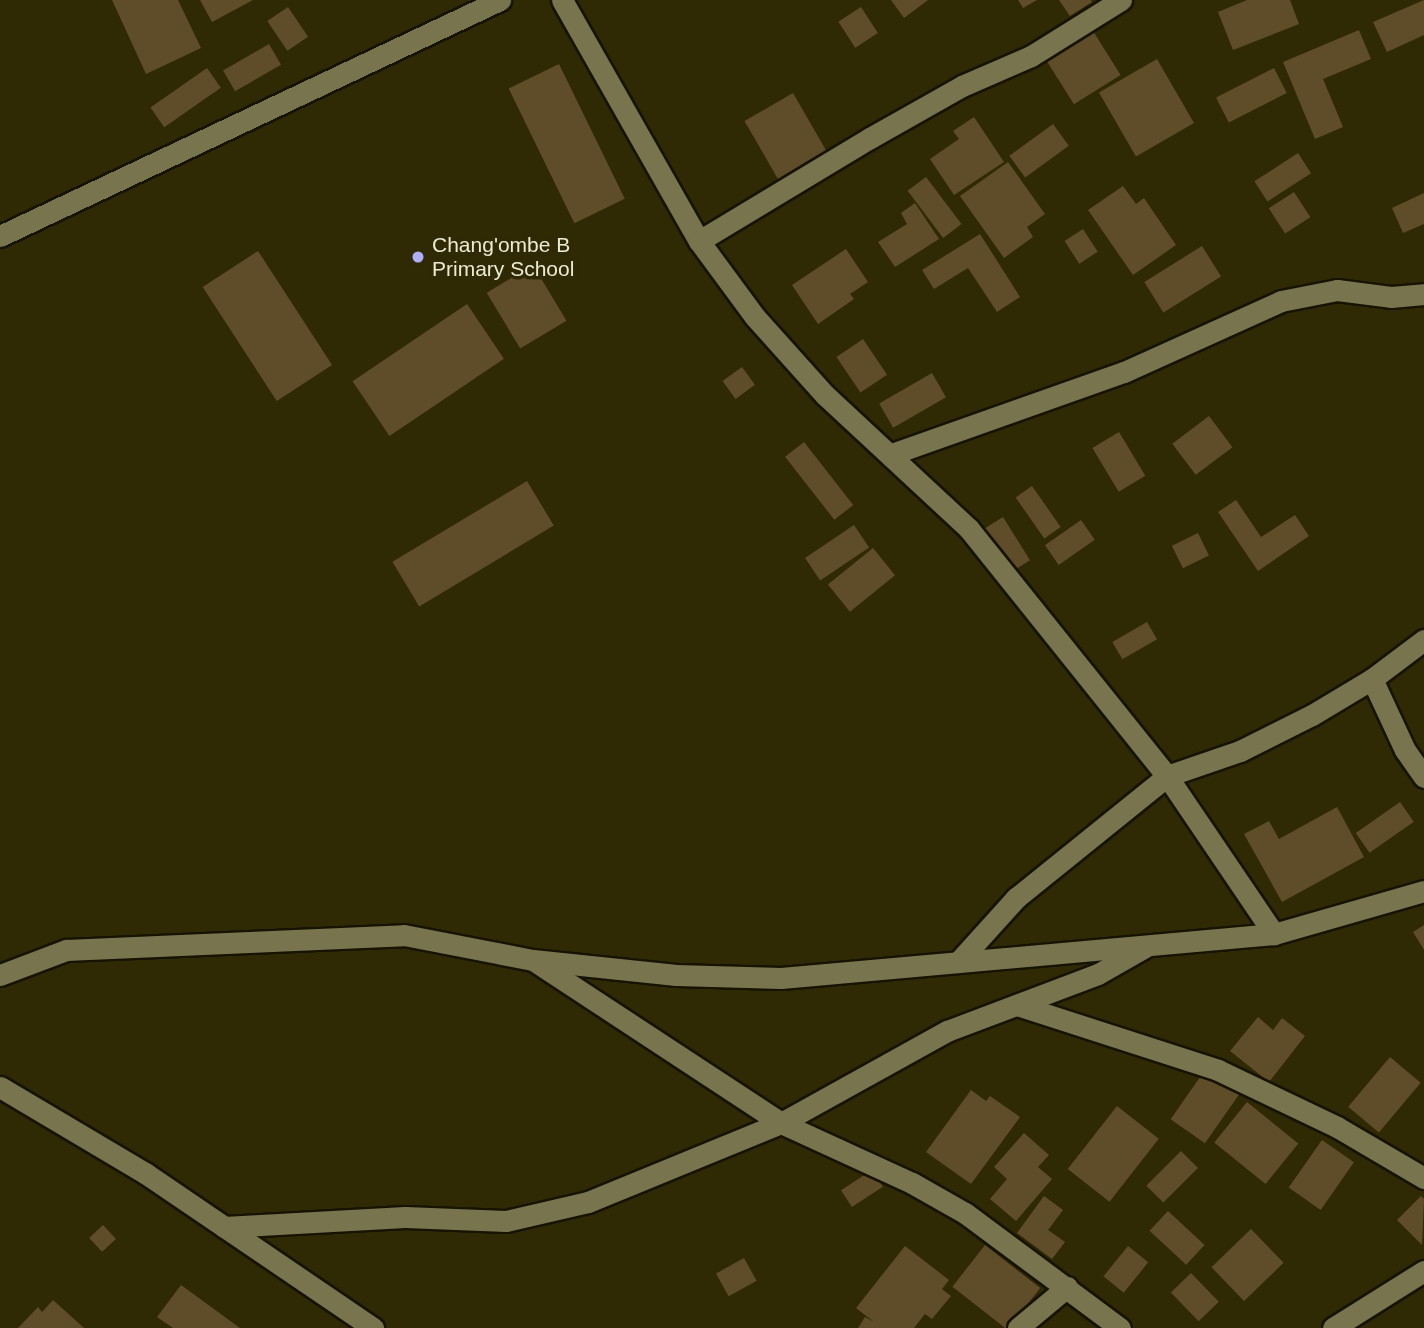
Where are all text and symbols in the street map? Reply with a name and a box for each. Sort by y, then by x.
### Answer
place label: Chang'ombe B Primary School [432,232,574,282]
marker: Chang'ombe B Primary School [410,249,426,265]

